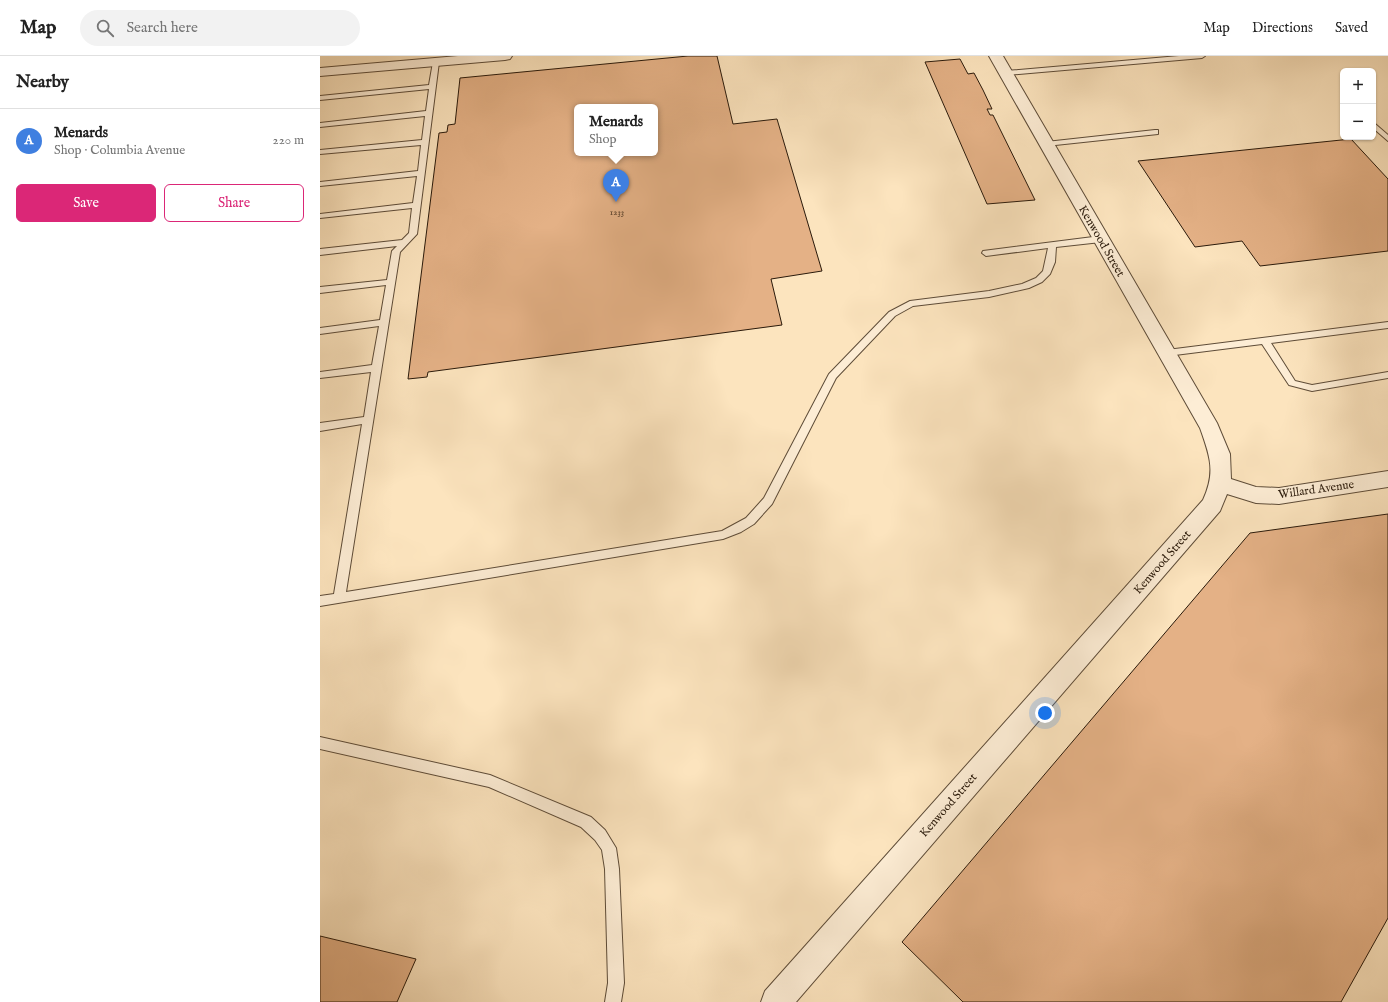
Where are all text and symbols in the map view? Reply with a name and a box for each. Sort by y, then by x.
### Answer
search box [80,10,360,46]
text: Map [20,16,56,40]
icon: search [94,17,116,39]
text: Search here [126,18,198,37]
text: Map [1203,19,1230,37]
text: Directions [1252,19,1313,37]
text: Saved [1335,19,1368,37]
map controls [1340,68,1376,140]
button: + [1340,68,1376,104]
text: Nearby [16,72,69,93]
popup [574,104,658,156]
button: − [1340,104,1376,140]
text: Menards [589,112,643,131]
text: Menards [54,123,108,142]
text: Shop [589,131,617,148]
text: A [25,132,33,149]
text: 220 m [273,132,304,149]
text: Shop · Columbia Avenue [54,142,185,159]
pin: A [603,169,629,202]
button: Save [16,184,156,222]
button: Share [164,184,304,222]
street label: Kenwood Street [1075,203,1128,280]
house number: 1233 [610,207,624,218]
street label: Willard Avenue [1277,477,1355,502]
street label: Kenwood Street [1130,527,1194,597]
your location [1035,703,1055,723]
street label: Kenwood Street [916,770,980,840]

